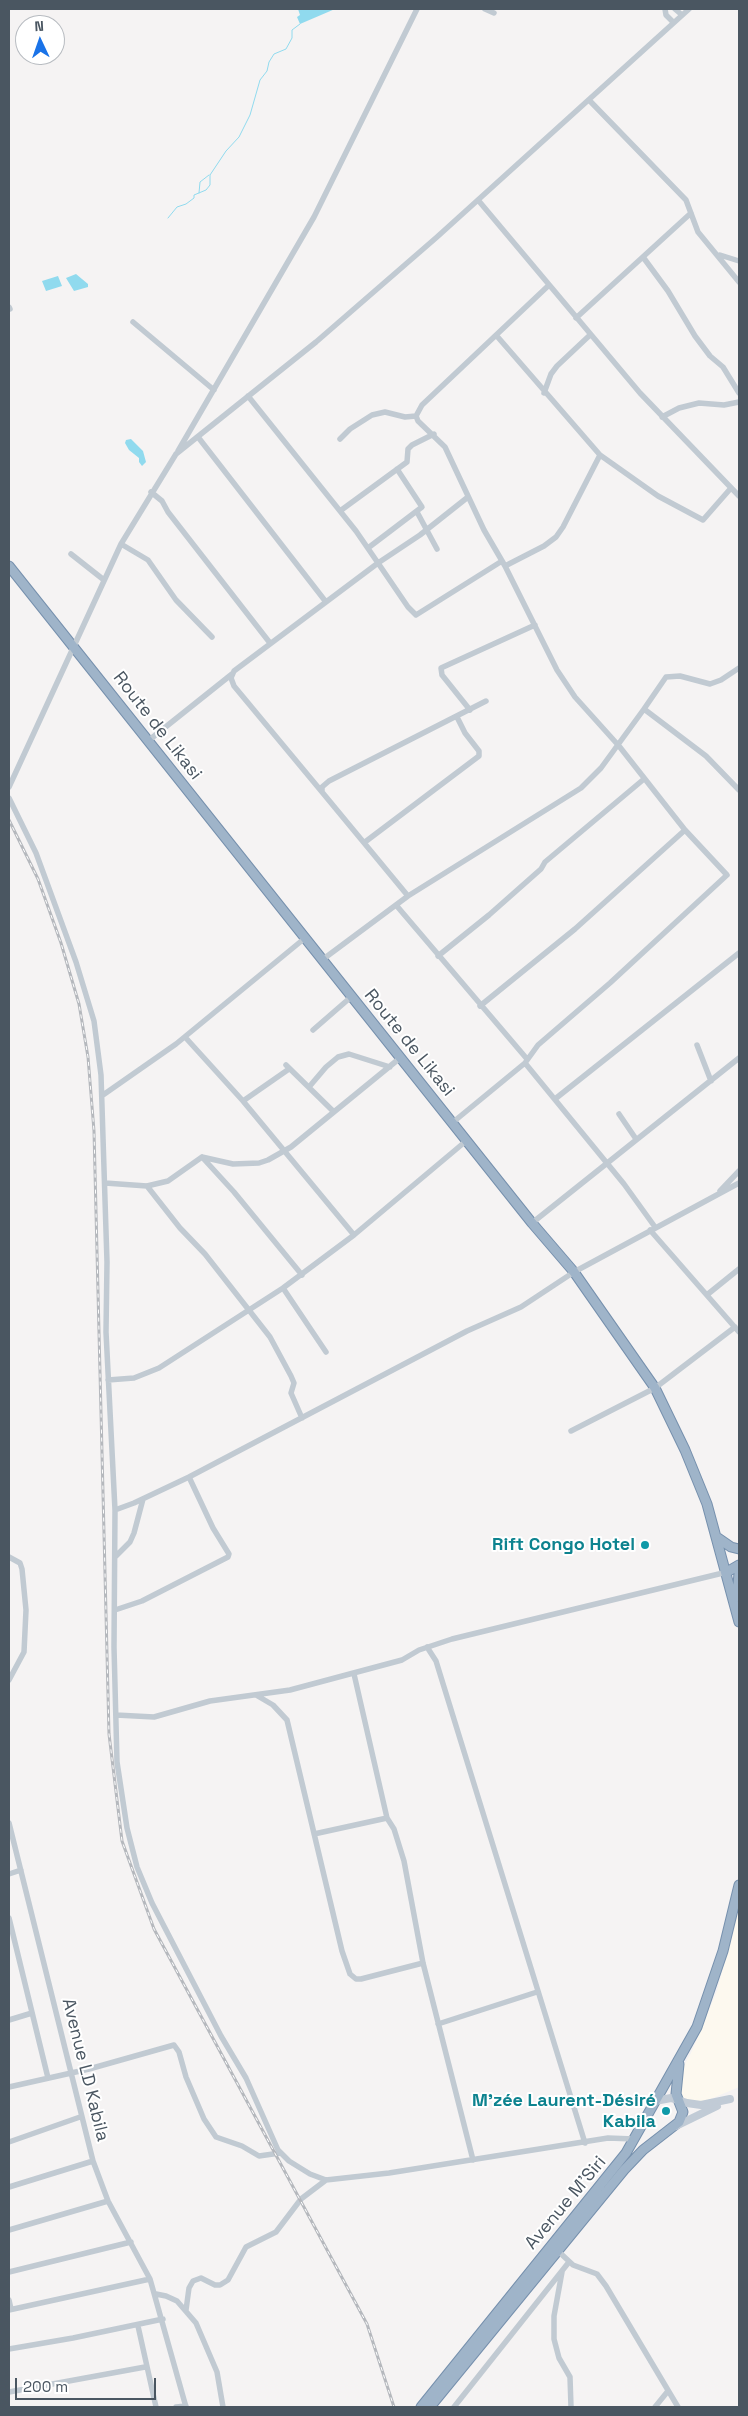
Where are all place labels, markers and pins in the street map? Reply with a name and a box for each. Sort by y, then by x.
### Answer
place label: Rift Congo Hotel [492,1534,635,1556]
marker: Rift Congo Hotel [639,1539,651,1551]
place label: M'zée Laurent-Désiré Kabila [472,2090,656,2132]
marker: M'zée Laurent-Désiré Kabila [660,2105,672,2117]

